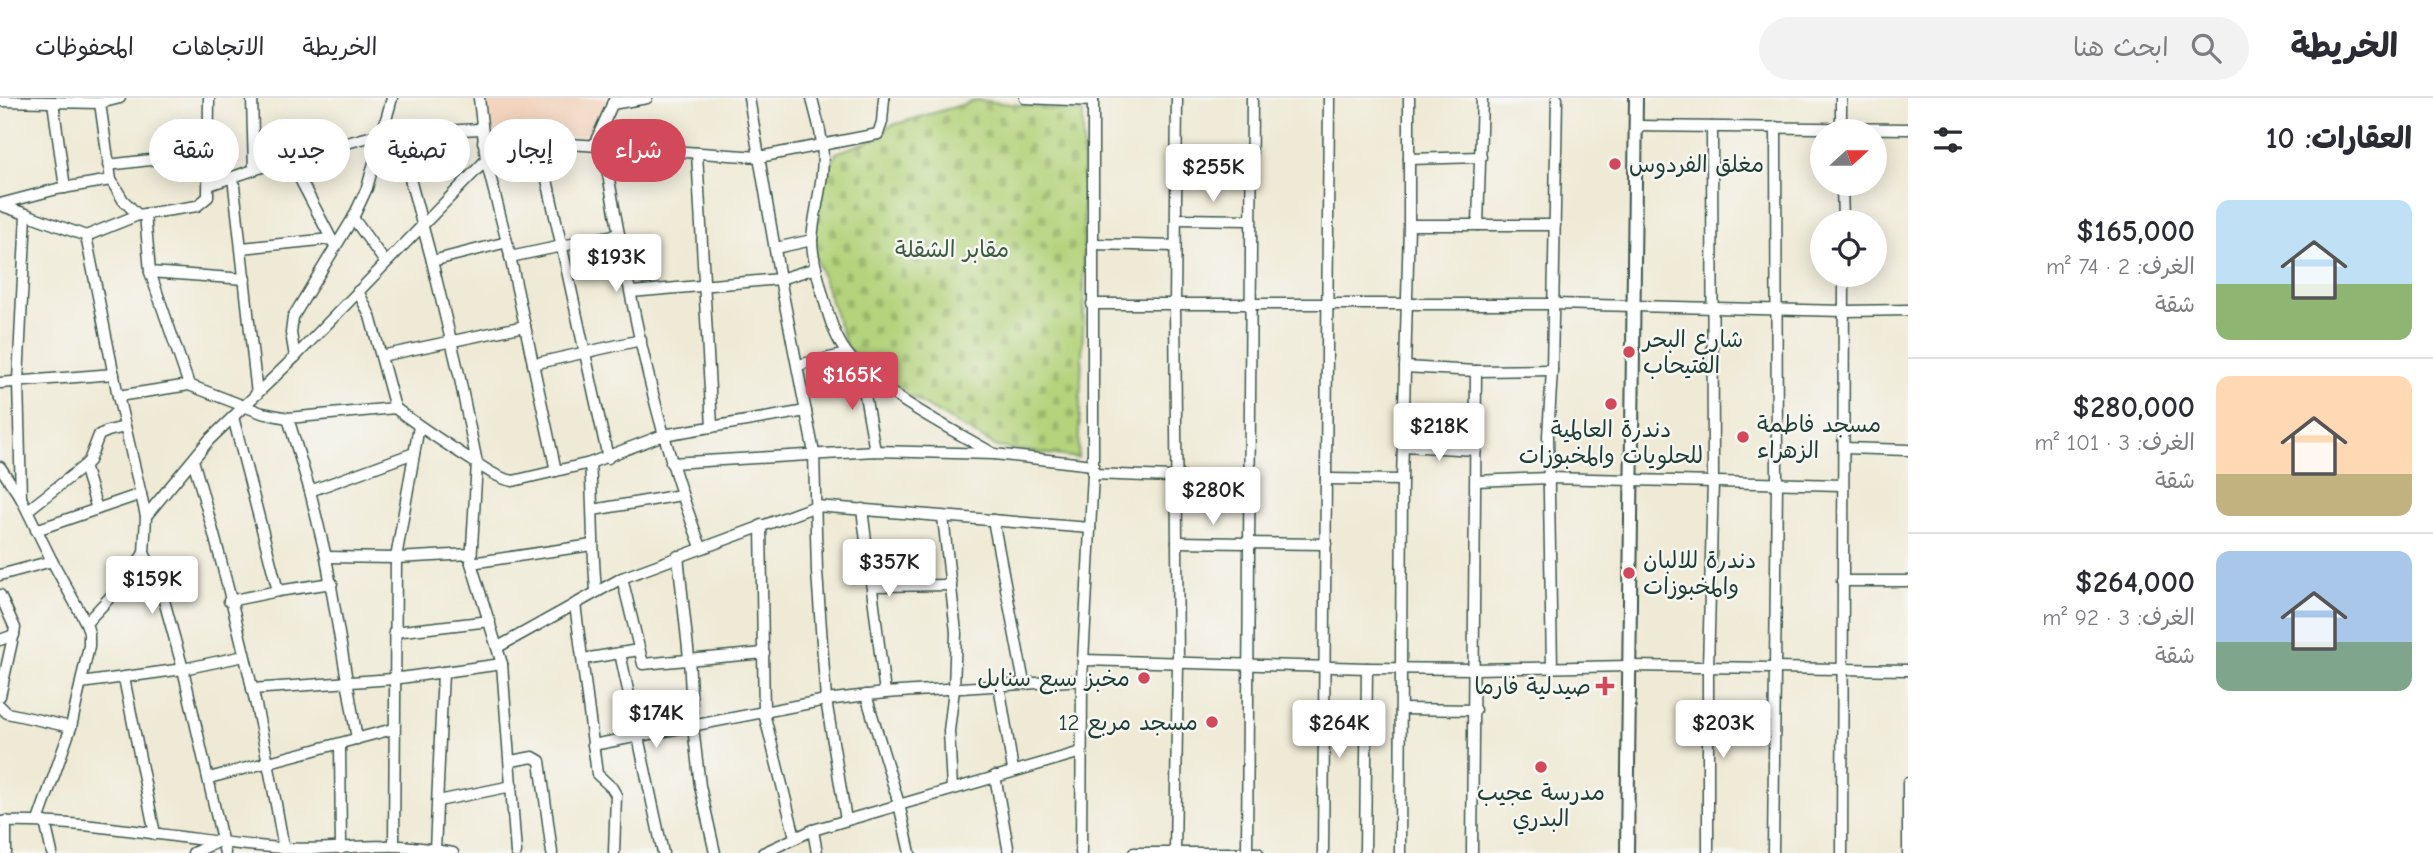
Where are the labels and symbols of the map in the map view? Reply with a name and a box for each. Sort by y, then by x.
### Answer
north arrow [1810,119,1886,196]
pin: $255K [1164,144,1262,204]
place label: مغلق الفردوس [1629,151,1764,179]
marker: مغلق الفردوس [1607,156,1623,172]
pin: $193K [567,234,665,294]
park label: مقابر الشقلة [895,236,1009,263]
place label: شارع البحر الفتيحاب [1641,326,1743,379]
marker: شارع البحر الفتيحاب [1621,344,1637,360]
pin: $165K [803,352,901,412]
marker: دندرة العالمية للحلويات والمخبوزات [1603,396,1619,412]
pin: $218K [1390,404,1488,463]
place label: مسجد فاطمة الزهراء [1757,411,1881,464]
place label: دندرة العالمية للحلويات والمخبوزات [1519,416,1703,470]
marker: مسجد فاطمة الزهراء [1735,429,1751,445]
pin: $280K [1164,468,1262,527]
pin: $357K [840,540,938,599]
place label: دندرة للالبان والمخبوزات [1643,547,1756,600]
pin: $159K [103,556,201,616]
marker: دندرة للالبان والمخبوزات [1621,565,1637,581]
place label: مخبز سبع سنابل [977,665,1130,695]
marker: مخبز سبع سنابل [1136,670,1152,686]
place label: صيدلية فارما [1474,673,1591,700]
marker: صيدلية فارما [1597,678,1613,694]
pin: $174K [607,690,705,750]
pin: $264K [1290,700,1388,760]
pin: $203K [1674,700,1772,760]
place label: مسجد مربع 12 [1058,709,1198,739]
marker: مسجد مربع 12 [1204,714,1220,730]
marker: مدرسة عجيب البدري [1533,759,1549,775]
place label: مدرسة عجيب البدري [1477,779,1605,835]

